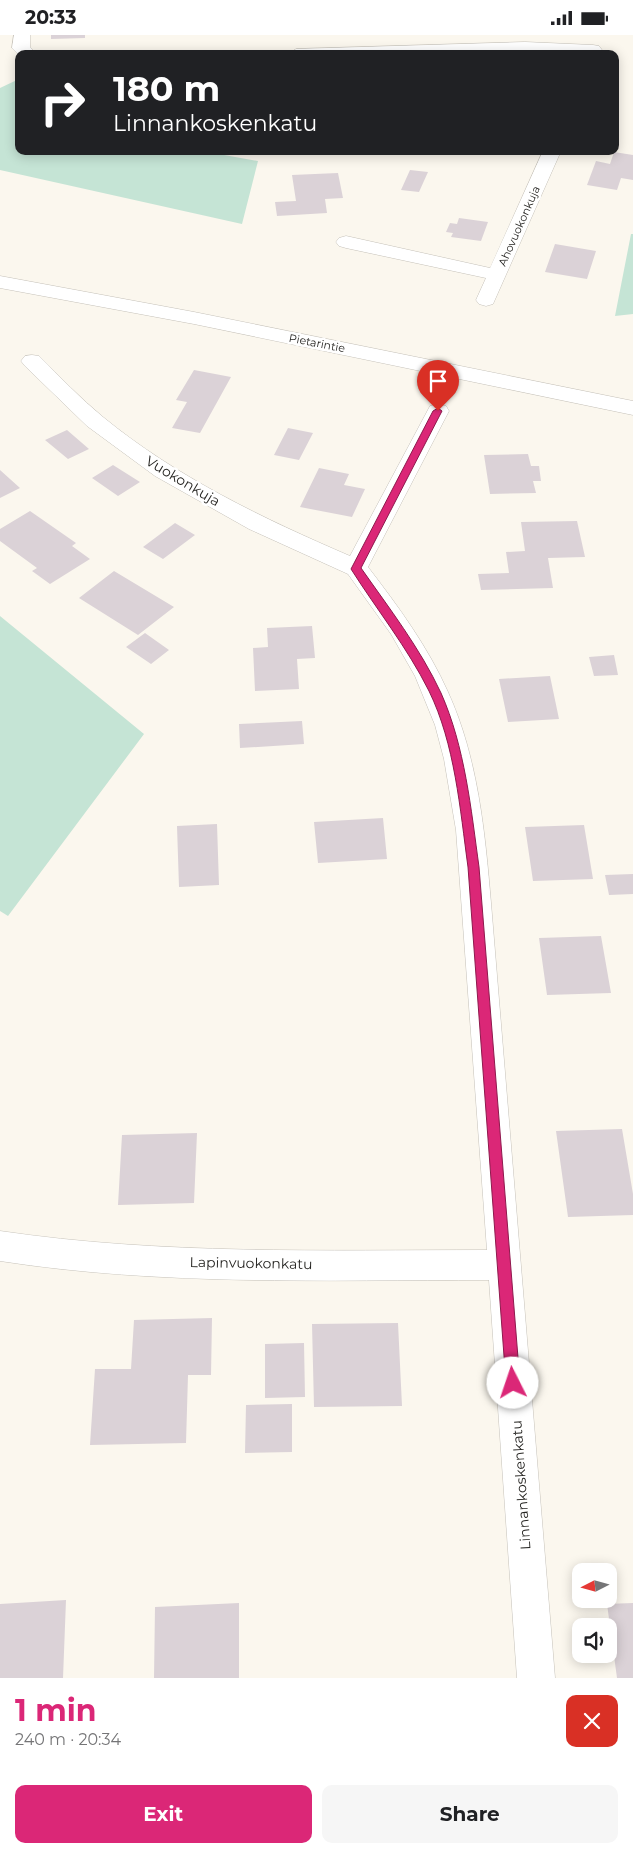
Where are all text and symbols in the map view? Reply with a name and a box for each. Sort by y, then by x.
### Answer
text: 20:33 [25,6,77,29]
text: 180 m [113,67,220,110]
icon: right [30,70,95,135]
text: Linnankoskenkatu [113,110,317,137]
street label: Ahovuokonkuja [495,184,543,268]
street label: Pietarintie [288,331,347,355]
pin [417,360,459,411]
icon: arrive [424,367,452,395]
street label: Vuokonkuja [143,452,223,510]
street label: Lapinvuokonkatu [189,1253,313,1273]
position arrow [486,1356,538,1408]
street label: Linnankoskenkatu [507,1420,535,1550]
north arrow [572,1563,618,1607]
map controls [572,1563,617,1663]
button: sound [572,1618,617,1663]
text: 1 min [15,1692,96,1729]
button: close [566,1695,618,1747]
text: 240 m · 20:34 [15,1730,121,1749]
button: Exit [15,1785,312,1843]
button: Share [322,1785,618,1843]

